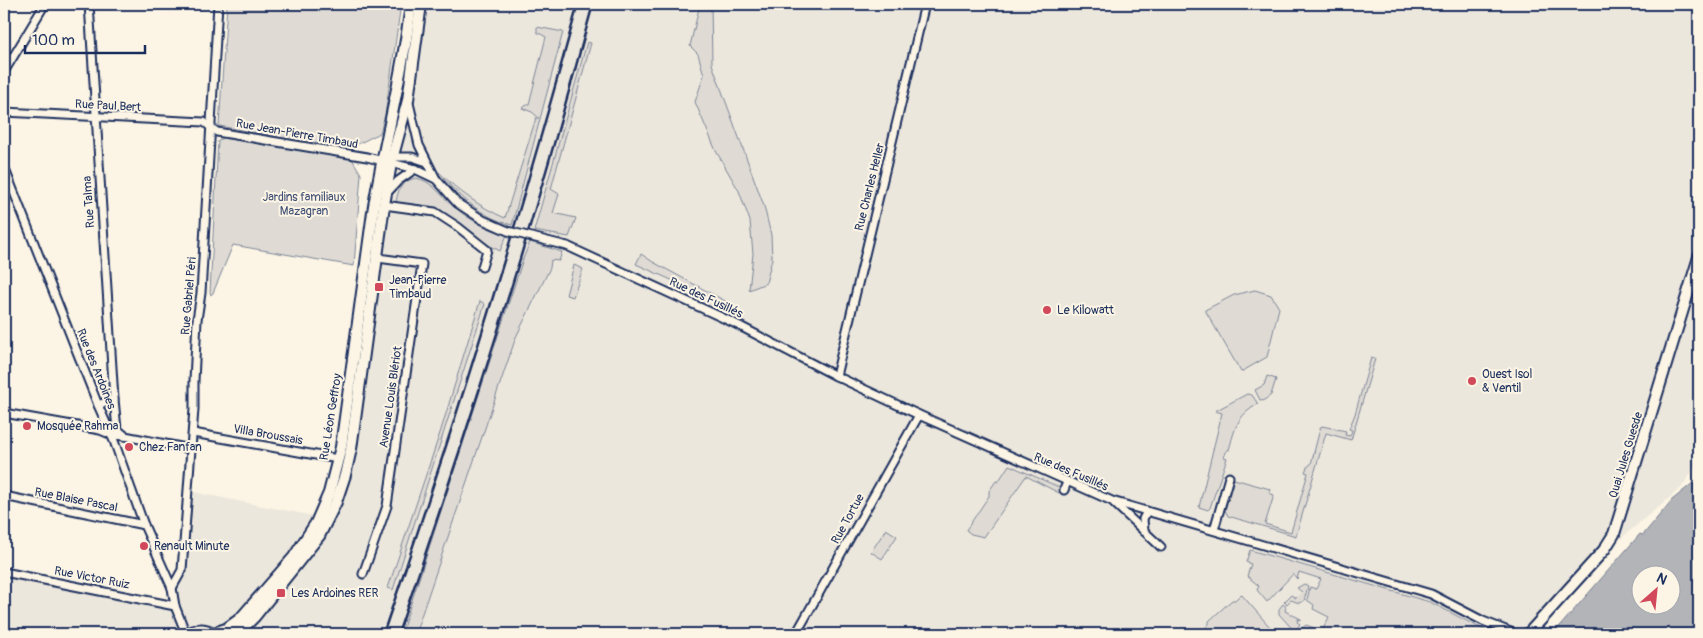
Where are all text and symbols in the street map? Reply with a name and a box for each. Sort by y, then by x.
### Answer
scale bar [25,22,145,54]
text: 100 m [32,31,75,50]
street label: Rue Paul Bert [74,97,142,115]
street label: Rue Jean-Pierre Timbaud [235,116,359,152]
street label: Rue Charles Heller [852,141,888,233]
street label: Rue Talma [80,175,98,229]
park label: Jardins familiaux Mazagran [263,190,345,219]
street label: Rue Gabriel Péri [178,256,200,336]
place label: Jean-Pierre Timbaud [389,273,447,302]
street label: Rue des Fusillés [667,274,746,322]
marker: Jean-Pierre Timbaud [373,281,385,293]
place label: Le Kilowatt [1057,303,1114,318]
marker: Le Kilowatt [1041,304,1053,316]
street label: Rue des Ardoines [73,327,119,412]
street label: Avenue Louis Blériot [376,345,406,449]
place label: Ouest Isol & Ventil [1482,367,1533,396]
street label: Rue Léon Geffroy [317,373,345,461]
marker: Ouest Isol & Ventil [1466,375,1478,387]
street label: Quai Jules Guesde [1606,410,1646,500]
place label: Mosquée Rahma [37,419,119,434]
marker: Mosquée Rahma [21,420,33,432]
street label: Villa Broussais [232,422,305,449]
place label: Chez Fanfan [139,440,202,455]
marker: Chez Fanfan [123,441,135,453]
street label: Rue des Fusillés [1031,450,1111,495]
street label: Rue Blaise Pascal [33,485,119,515]
street label: Rue Tortue [828,491,868,547]
place label: Renault Minute [154,539,229,554]
marker: Renault Minute [138,540,150,552]
street label: Rue Victor Ruiz [53,563,131,593]
north arrow [1630,566,1680,616]
text: N [1654,569,1670,589]
place label: Les Ardoines RER [291,586,378,601]
marker: Les Ardoines RER [275,587,287,599]

